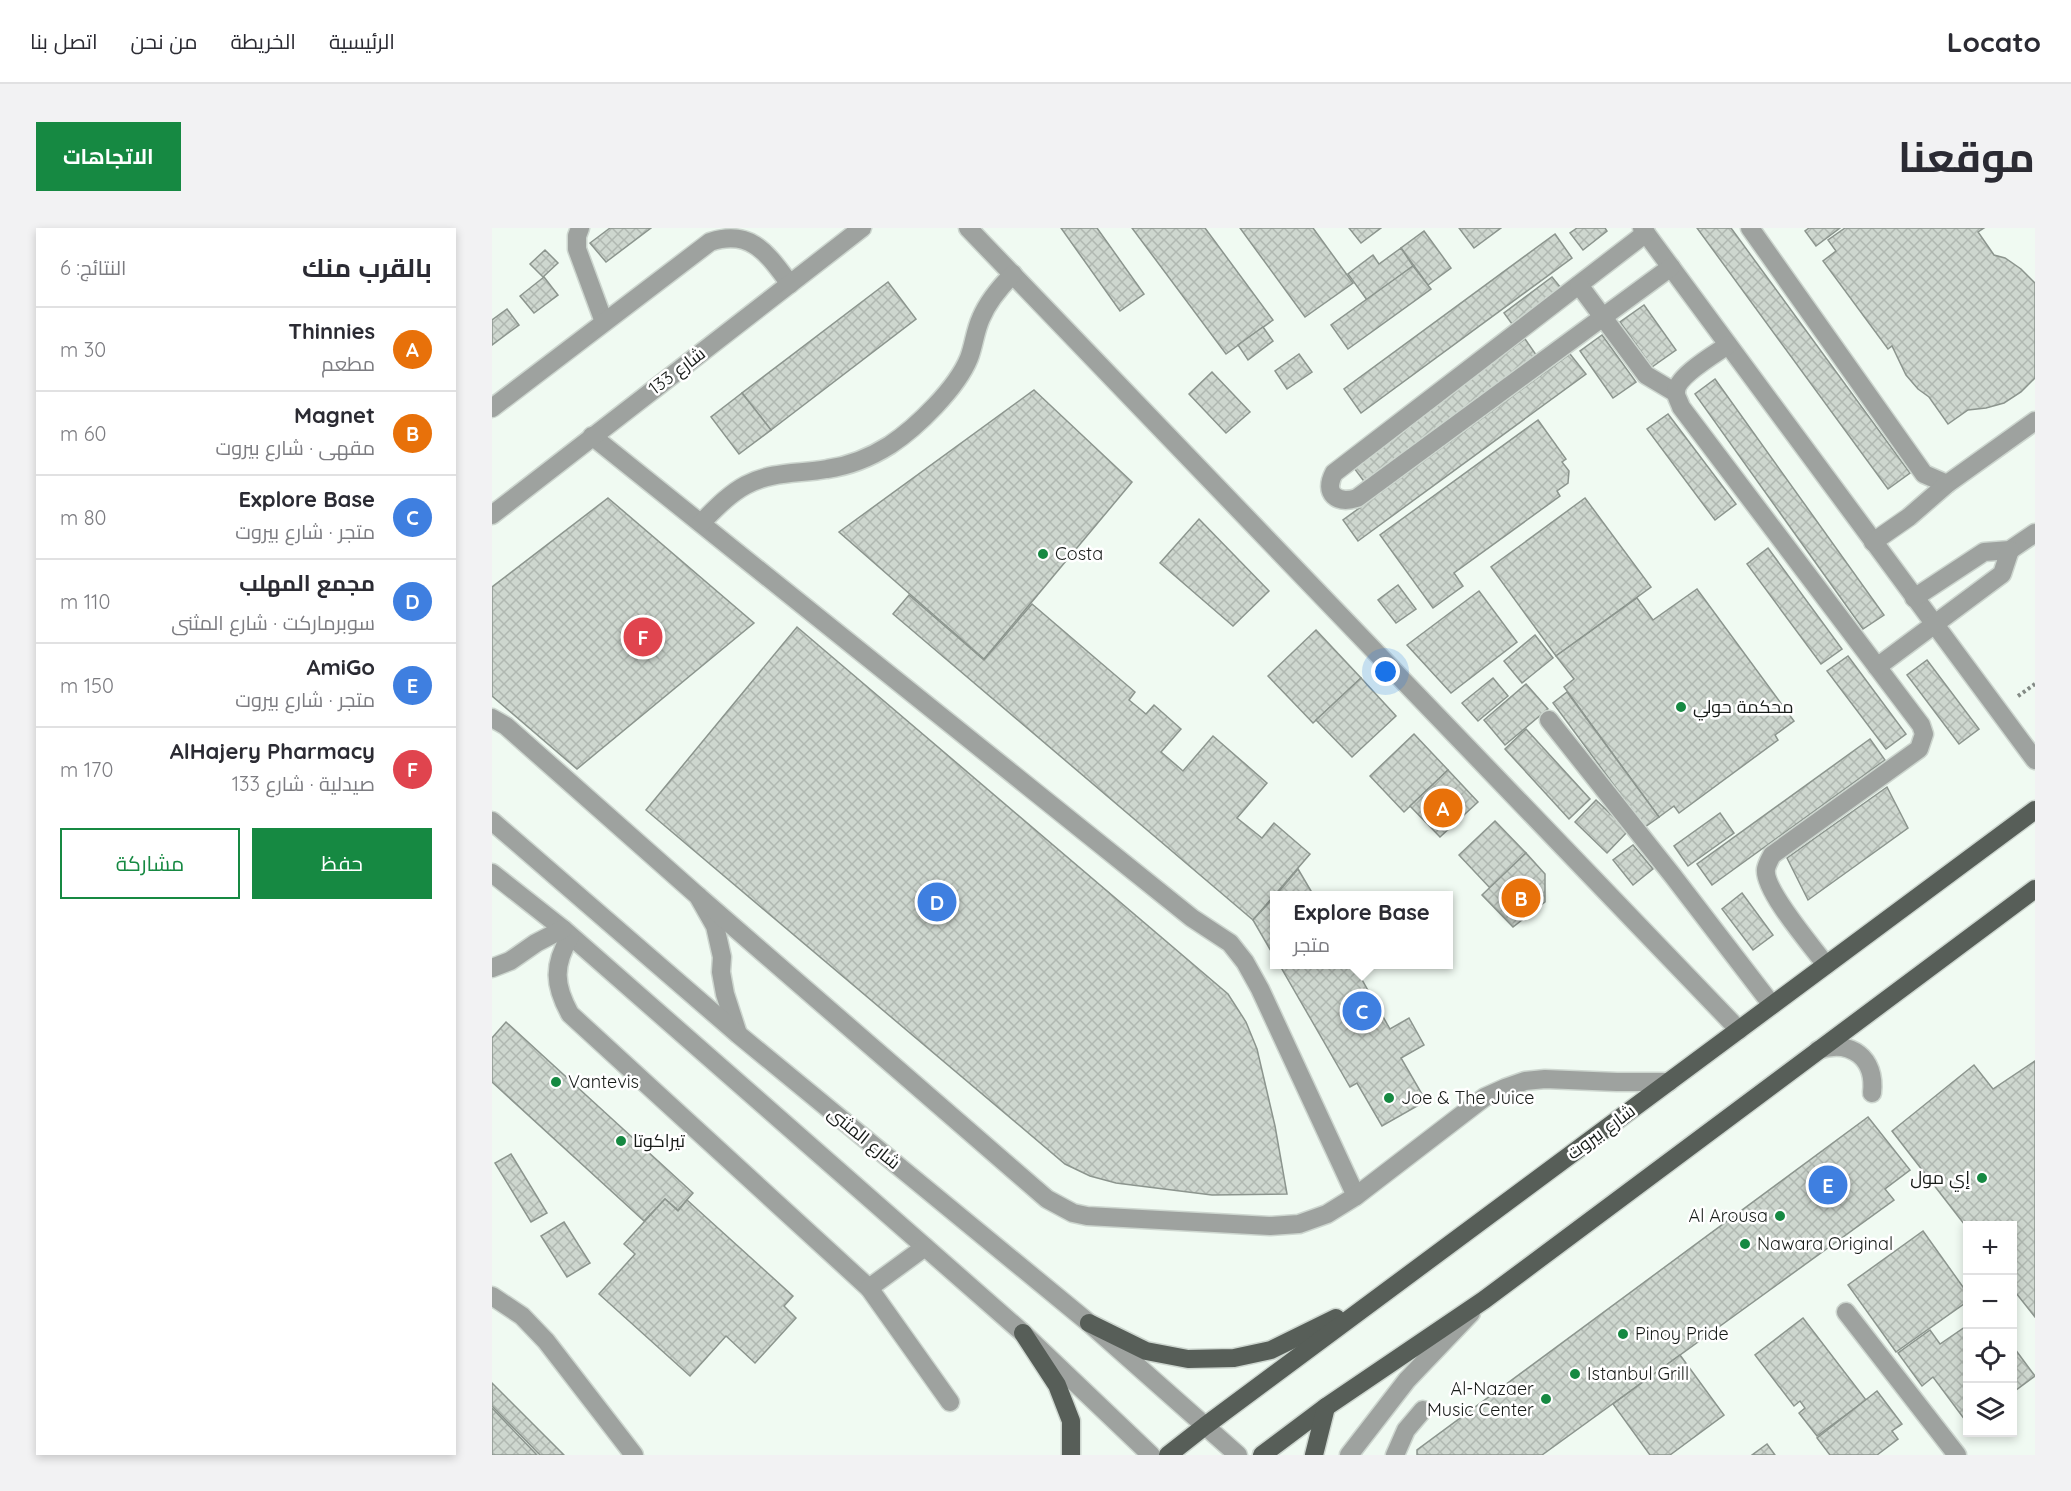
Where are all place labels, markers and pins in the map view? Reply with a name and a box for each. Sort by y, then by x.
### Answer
place label: Costa [1055,542,1103,565]
marker: Costa [1036,547,1050,561]
pin: F [624,614,662,660]
place label: محكمة حولي [1693,695,1793,721]
marker: محكمة حولي [1674,700,1688,714]
pin: A [1424,786,1462,830]
pin: B [1502,876,1540,920]
pin: D [918,880,956,924]
pin: C [1342,988,1382,1034]
place label: Vantevis [568,1070,639,1093]
marker: Vantevis [549,1075,563,1089]
place label: Joe & The Juice [1401,1086,1534,1109]
marker: Joe & The Juice [1382,1091,1396,1105]
place label: تيراكوتا [633,1129,685,1152]
marker: تيراكوتا [614,1134,628,1148]
pin: E [1808,1162,1848,1208]
place label: إي مول [1910,1166,1970,1192]
marker: إي مول [1975,1171,1989,1185]
place label: Al Arousa [1689,1204,1768,1227]
marker: Al Arousa [1773,1209,1787,1223]
place label: Nawara Original [1757,1232,1893,1255]
marker: Nawara Original [1738,1237,1752,1251]
place label: Pinoy Pride [1635,1322,1729,1345]
marker: Pinoy Pride [1616,1327,1630,1341]
place label: Istanbul Grill [1587,1362,1689,1385]
marker: Istanbul Grill [1568,1367,1582,1381]
place label: Al-Nazaer Music Center [1427,1377,1534,1421]
marker: Al-Nazaer Music Center [1539,1392,1553,1406]

